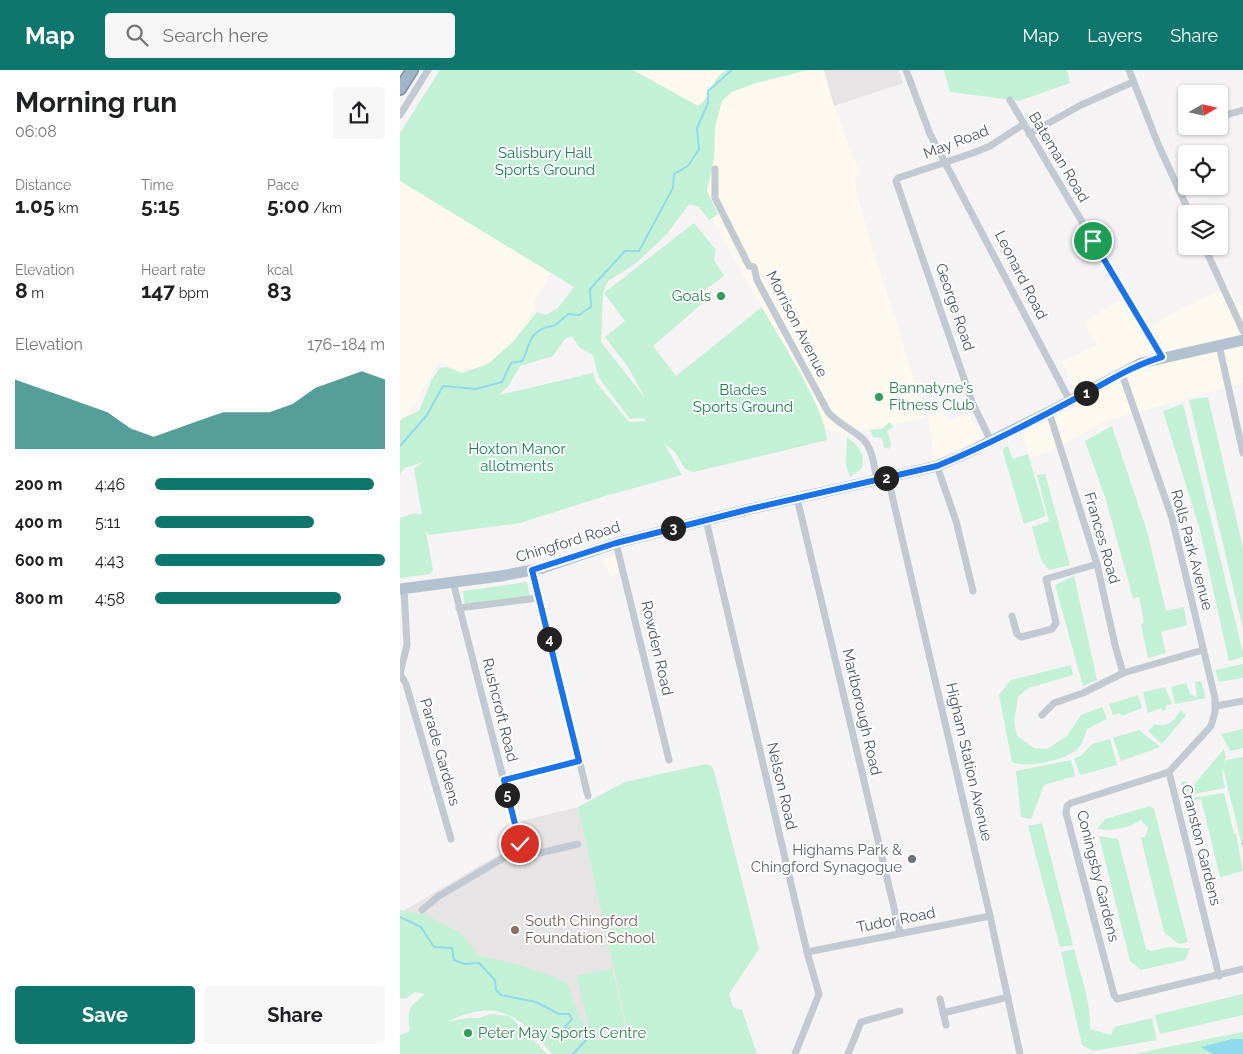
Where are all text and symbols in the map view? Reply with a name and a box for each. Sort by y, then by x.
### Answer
search box [105,13,455,58]
text: Map [25,21,75,50]
icon: search [123,21,151,49]
text: Search here [163,24,268,46]
text: Map [1023,25,1059,46]
text: Layers [1087,25,1142,46]
text: Share [1170,25,1218,46]
north arrow [1178,85,1228,135]
map controls [1178,85,1228,255]
text: Morning run [15,86,177,119]
button: share [333,87,385,139]
street label: Bateman Road [1025,109,1093,205]
street label: May Road [921,121,991,163]
text: 06:08 [15,122,57,141]
park label: Salisbury Hall Sports Ground [495,144,595,179]
button: locate [1178,145,1228,195]
text: Distance [15,177,71,193]
text: Time [141,177,174,193]
text: Pace [267,177,299,193]
text: 1.05 [15,193,55,218]
text: 5:15 [141,193,180,218]
text: 5:00 [267,193,310,218]
text: km [55,200,79,216]
text: /km [310,200,342,216]
button: layers [1178,205,1228,255]
pin [1072,220,1114,262]
icon: arrive [1079,227,1107,255]
street label: Leonard Road [991,228,1051,322]
street label: George Road [932,261,978,353]
text: Elevation [15,262,74,278]
text: Heart rate [141,262,205,278]
text: kcal [267,262,293,278]
street label: Morrison Avenue [762,268,832,380]
text: 8 [15,278,28,303]
text: 147 [141,278,175,303]
text: 83 [267,278,291,303]
text: m [28,285,44,301]
text: bpm [175,285,209,301]
place label: Goals [672,287,711,305]
marker: Goals [715,290,727,302]
text: Elevation [15,335,83,354]
text: 176–184 m [307,335,385,354]
place label: Bannatyne's Fitness Club [889,379,975,414]
pin: 1 [1074,380,1098,406]
park label: Blades Sports Ground [693,381,793,416]
text: 1 [1083,385,1090,401]
marker: Bannatyne's Fitness Club [873,391,885,403]
park label: Hoxton Manor allotments [468,440,567,475]
pin: 2 [874,466,898,490]
text: 2 [883,470,890,486]
text: 200 m [15,475,62,494]
text: 4:46 [95,475,125,494]
street label: Rolls Park Avenue [1167,488,1217,613]
street label: Frances Road [1080,490,1124,586]
text: 400 m [15,513,63,532]
text: 5:11 [95,513,120,532]
pin: 3 [660,516,686,540]
street label: Chingford Road [514,518,622,566]
text: 3 [670,520,677,536]
text: 600 m [15,551,63,570]
text: 4:43 [95,551,124,570]
text: 800 m [15,589,63,608]
text: 4:58 [95,589,125,608]
street label: Rowden Road [637,599,677,697]
pin: 4 [536,626,562,652]
text: 4 [546,631,554,647]
street label: Marlborough Road [839,647,885,777]
street label: Rushcroft Road [478,656,522,764]
street label: Higham Station Avenue [942,681,996,843]
street label: Parade Gardens [416,696,464,808]
street label: Nelson Road [763,741,801,831]
pin: 5 [494,782,520,808]
street label: Cranston Gardens [1177,783,1225,907]
text: 5 [504,787,511,803]
street label: Coningsby Gardens [1073,808,1123,944]
pin [499,823,541,865]
icon: check [506,830,534,858]
place label: Highams Park & Chingford Synagogue [751,841,902,876]
marker: Highams Park & Chingford Synagogue [906,853,918,865]
street label: Tudor Road [855,904,937,936]
place label: South Chingford Foundation School [525,912,656,947]
marker: South Chingford Foundation School [509,924,521,936]
button: Save [15,986,195,1044]
button: Share [205,986,385,1044]
place label: Peter May Sports Centre [478,1024,646,1042]
marker: Peter May Sports Centre [462,1027,474,1039]

